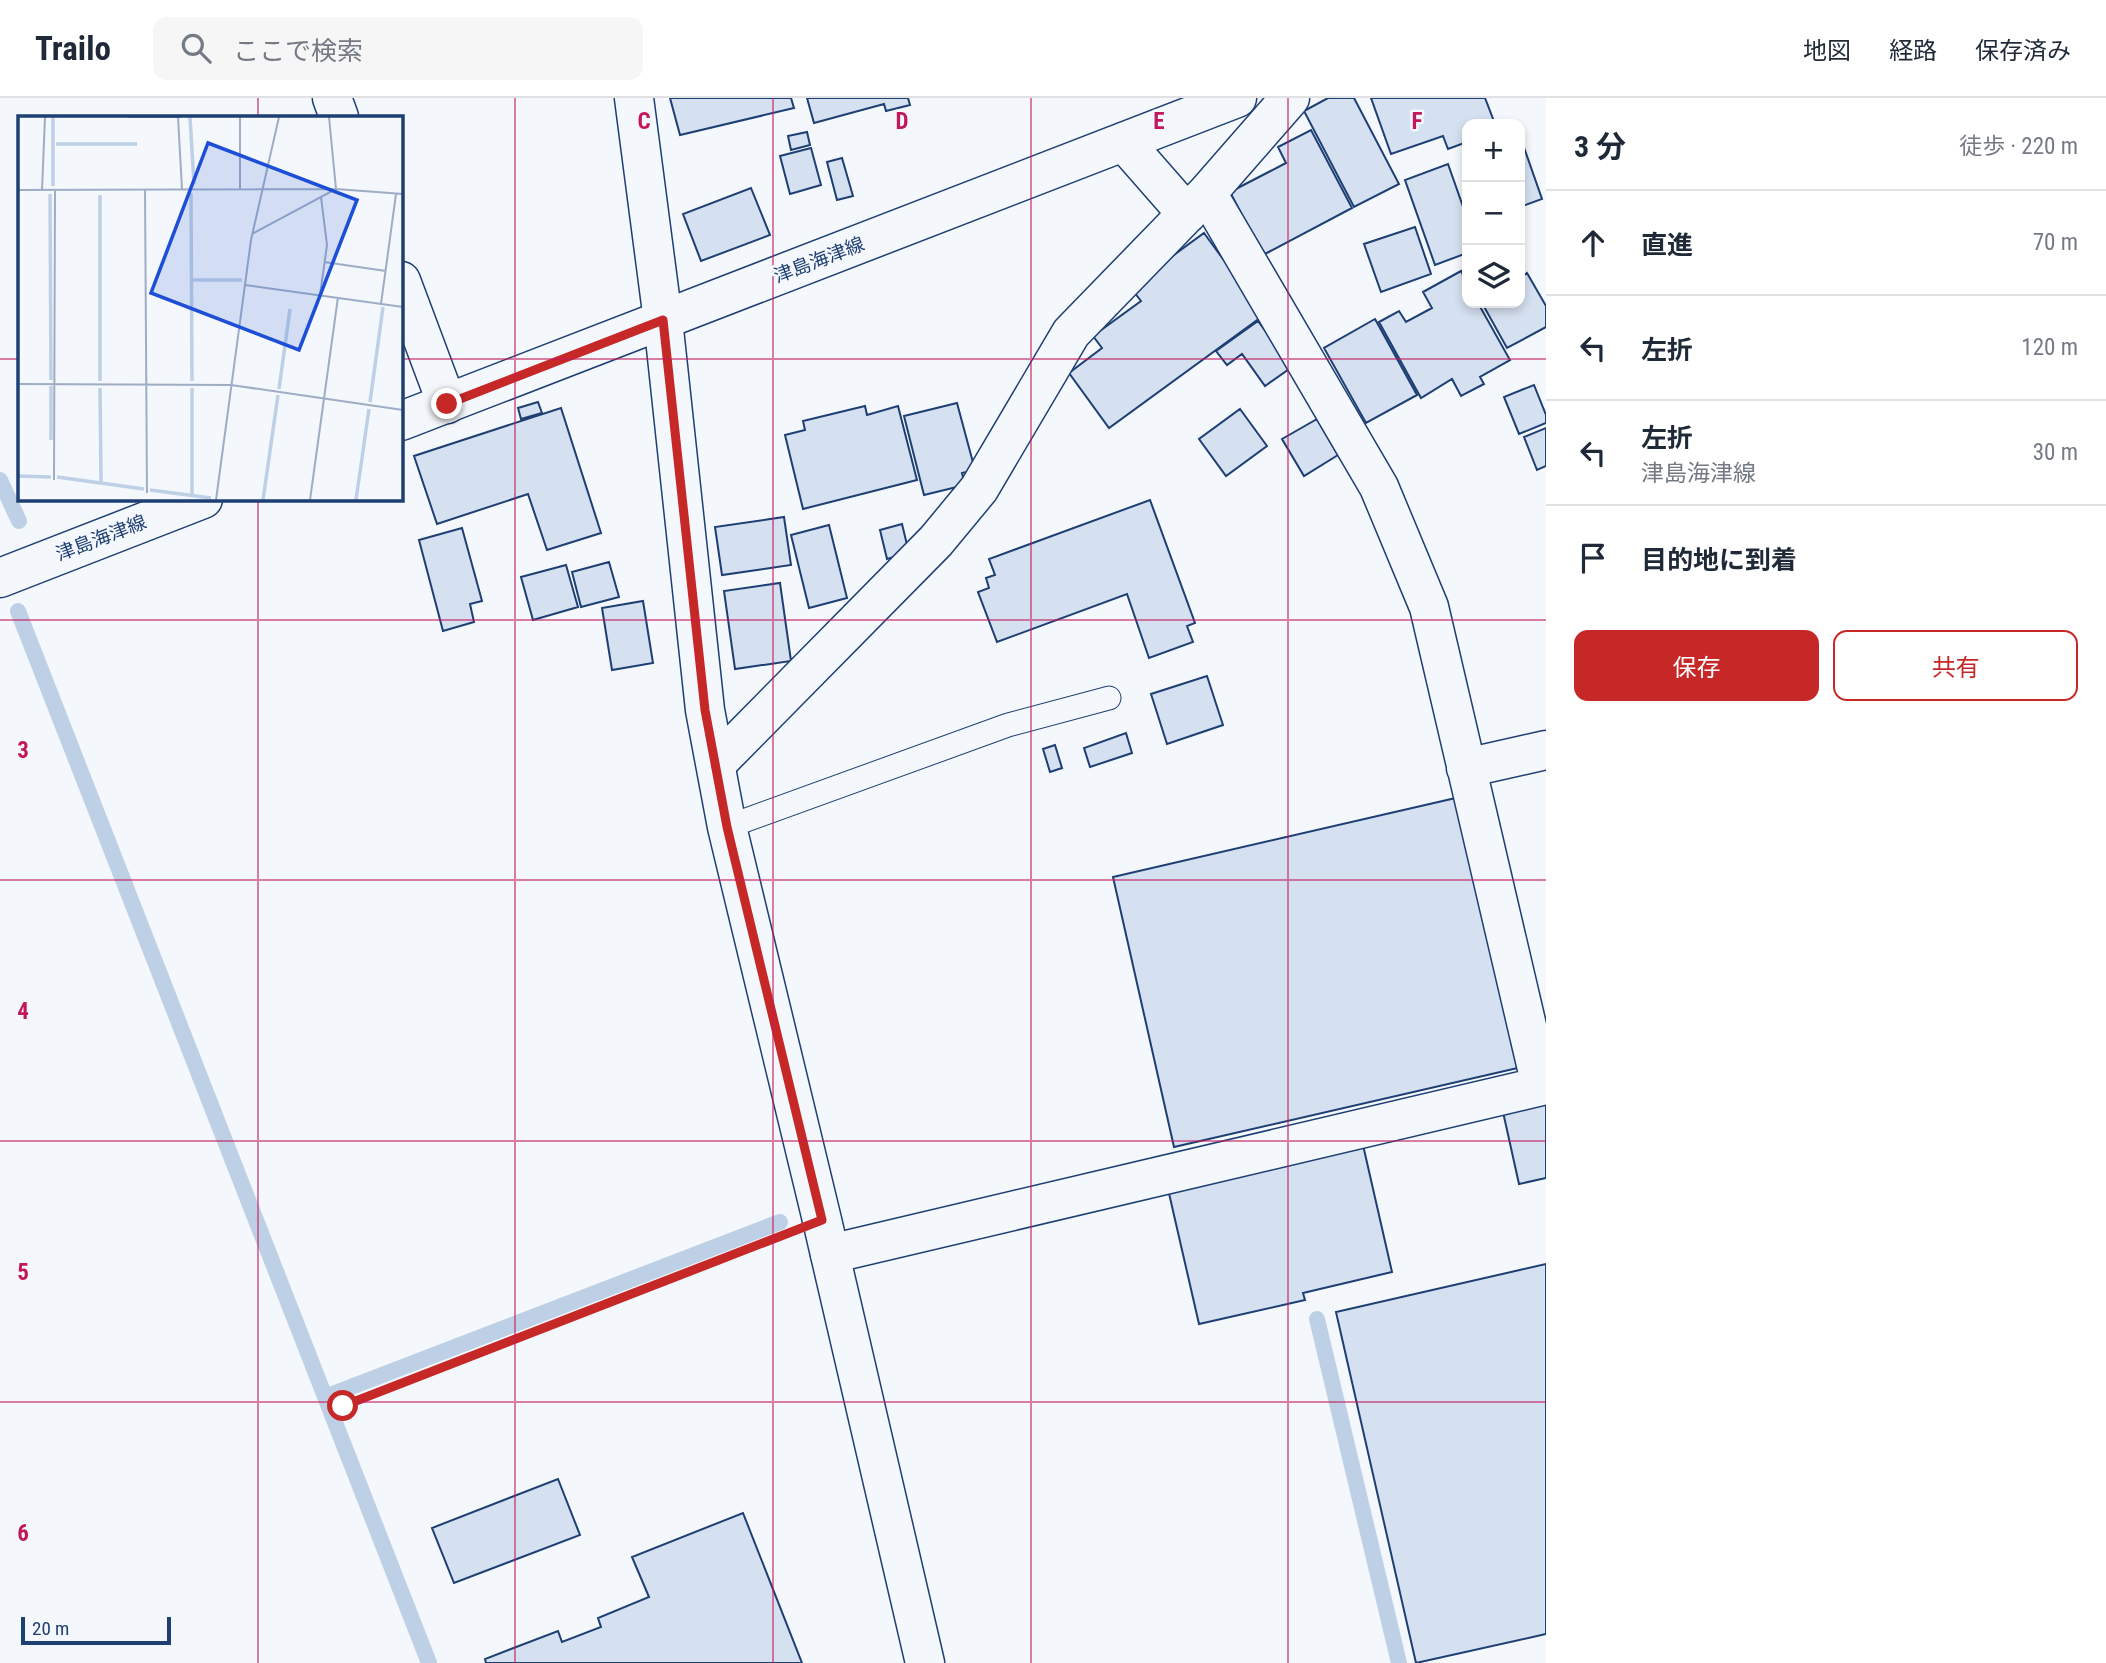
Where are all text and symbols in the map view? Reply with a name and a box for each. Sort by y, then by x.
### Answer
search box [153,17,643,80]
text: Trailo [35,29,111,68]
icon: search [177,29,215,67]
text: ここで検索 [233,36,363,66]
text: 地図 [1803,37,1851,65]
text: 経路 [1889,37,1937,65]
text: 保存済み [1975,37,2071,65]
text: C [637,108,651,135]
text: D [896,108,909,135]
text: E [1153,108,1165,135]
text: F [1412,108,1423,135]
inset map [18,116,402,500]
map controls [1462,119,1525,308]
button: + [1462,119,1525,182]
text: 3 分 [1574,129,1626,164]
text: 徒歩 · 220 m [1959,133,2078,160]
button: − [1462,182,1525,245]
icon: ahead [1574,224,1612,262]
text: 70 m [2033,229,2078,256]
text: 直進 [1641,230,1693,260]
street label: 津島海津線 [771,232,867,288]
button: layers [1462,245,1525,308]
icon: left [1574,329,1612,367]
text: 120 m [2021,334,2078,361]
text: 左折 [1641,335,1693,365]
route end [431,388,462,419]
text: 左折 [1641,423,1693,453]
icon: left [1574,434,1612,472]
text: 30 m [2033,439,2078,466]
text: 津島海津線 [1641,460,1756,487]
street label: 津島海津線 [53,510,149,566]
icon: arrive [1574,539,1612,577]
text: 目的地に到着 [1641,545,1797,575]
button: 保存 [1574,630,1819,701]
button: 共有 [1833,630,2078,701]
text: 3 [17,737,29,764]
text: 4 [17,998,29,1025]
text: 5 [17,1259,29,1286]
route start [327,1390,358,1421]
text: 6 [17,1520,29,1547]
scale bar [21,1614,172,1646]
text: 20 m [32,1617,69,1640]

